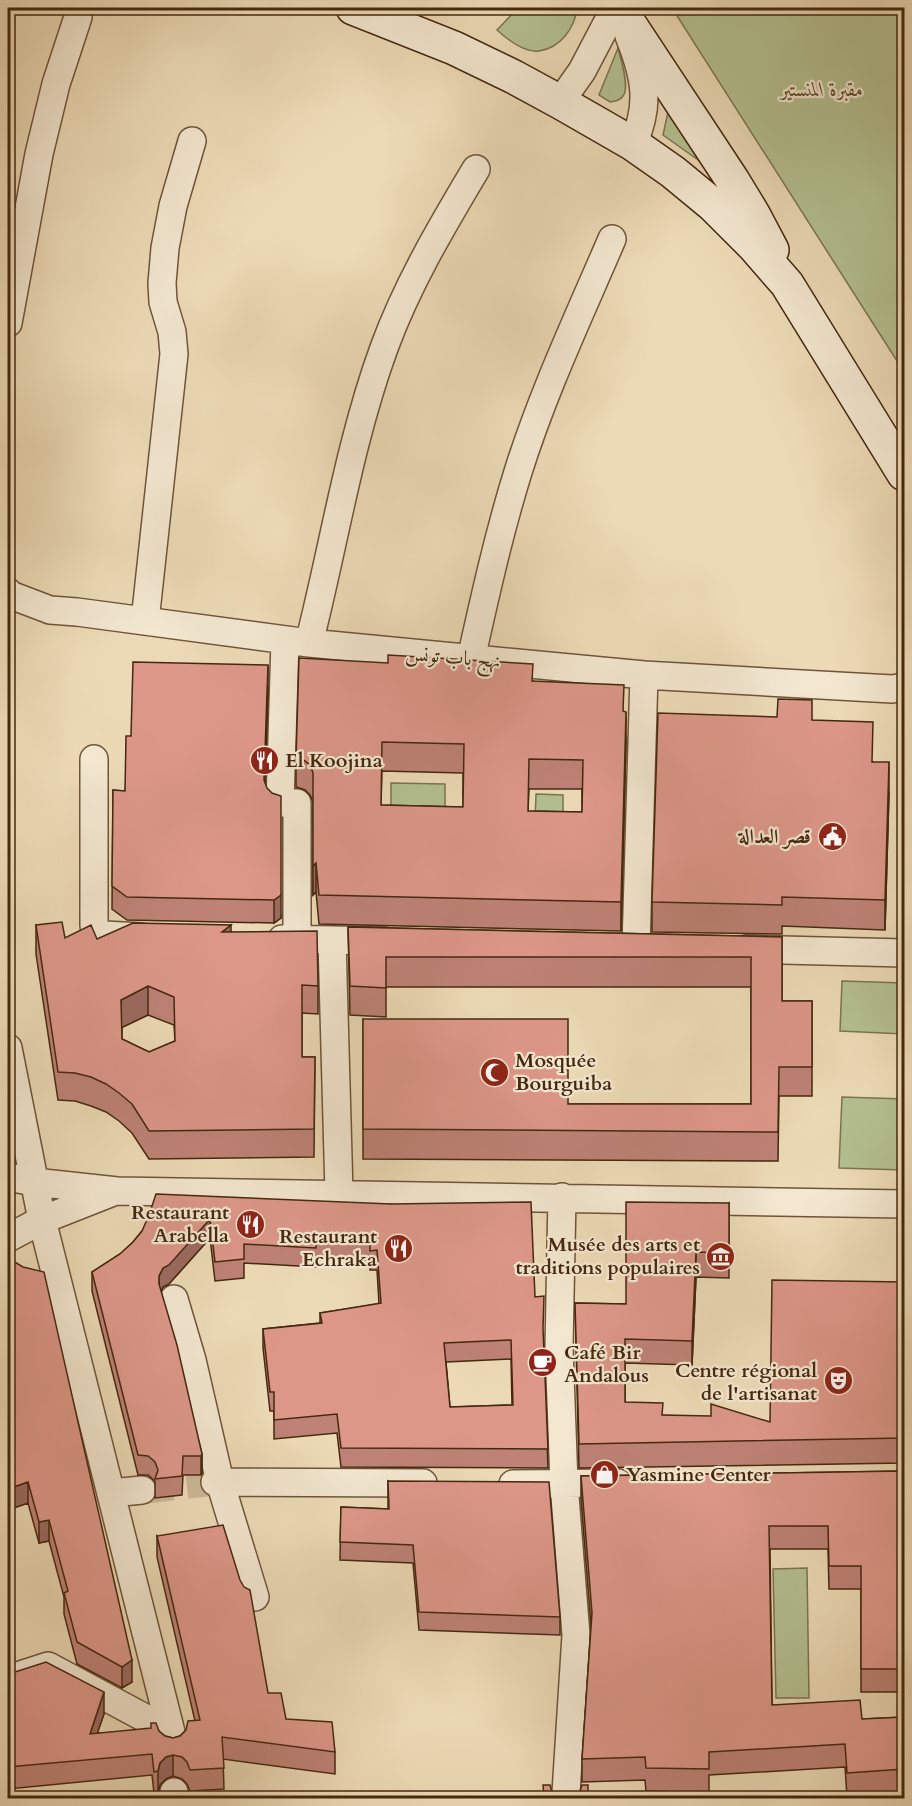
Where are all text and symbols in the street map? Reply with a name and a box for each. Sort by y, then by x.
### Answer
park label: مقبرة المنستير [779,76,863,103]
street label: نهج باب تونس [404,639,502,679]
restaurant icon: El Koojina [248,744,280,776]
place label: El Koojina [285,747,383,774]
public building icon: قصر العدالة [816,820,848,852]
place label: قصر العدالة [737,823,811,850]
place label: Mosquée Bourguiba [515,1047,612,1097]
mosque icon: Mosquée Bourguiba [478,1056,510,1088]
place label: Restaurant Arabella [131,1199,229,1249]
restaurant icon: Restaurant Arabella [234,1208,266,1240]
place label: Restaurant Echraka [279,1223,377,1273]
place label: Musée des arts et traditions populaires [515,1231,700,1281]
restaurant icon: Restaurant Echraka [382,1232,414,1264]
museum icon: Musée des arts et traditions populaires [705,1240,737,1272]
place label: Café Bir Andalous [564,1339,649,1389]
cafe icon: Café Bir Andalous [527,1347,559,1379]
place label: Centre régional de l'artisanat [675,1357,817,1407]
theatre icon: Centre régional de l'artisanat [822,1365,854,1397]
shop icon: Yasmine Center [589,1458,621,1490]
place label: Yasmine Center [626,1461,772,1488]

